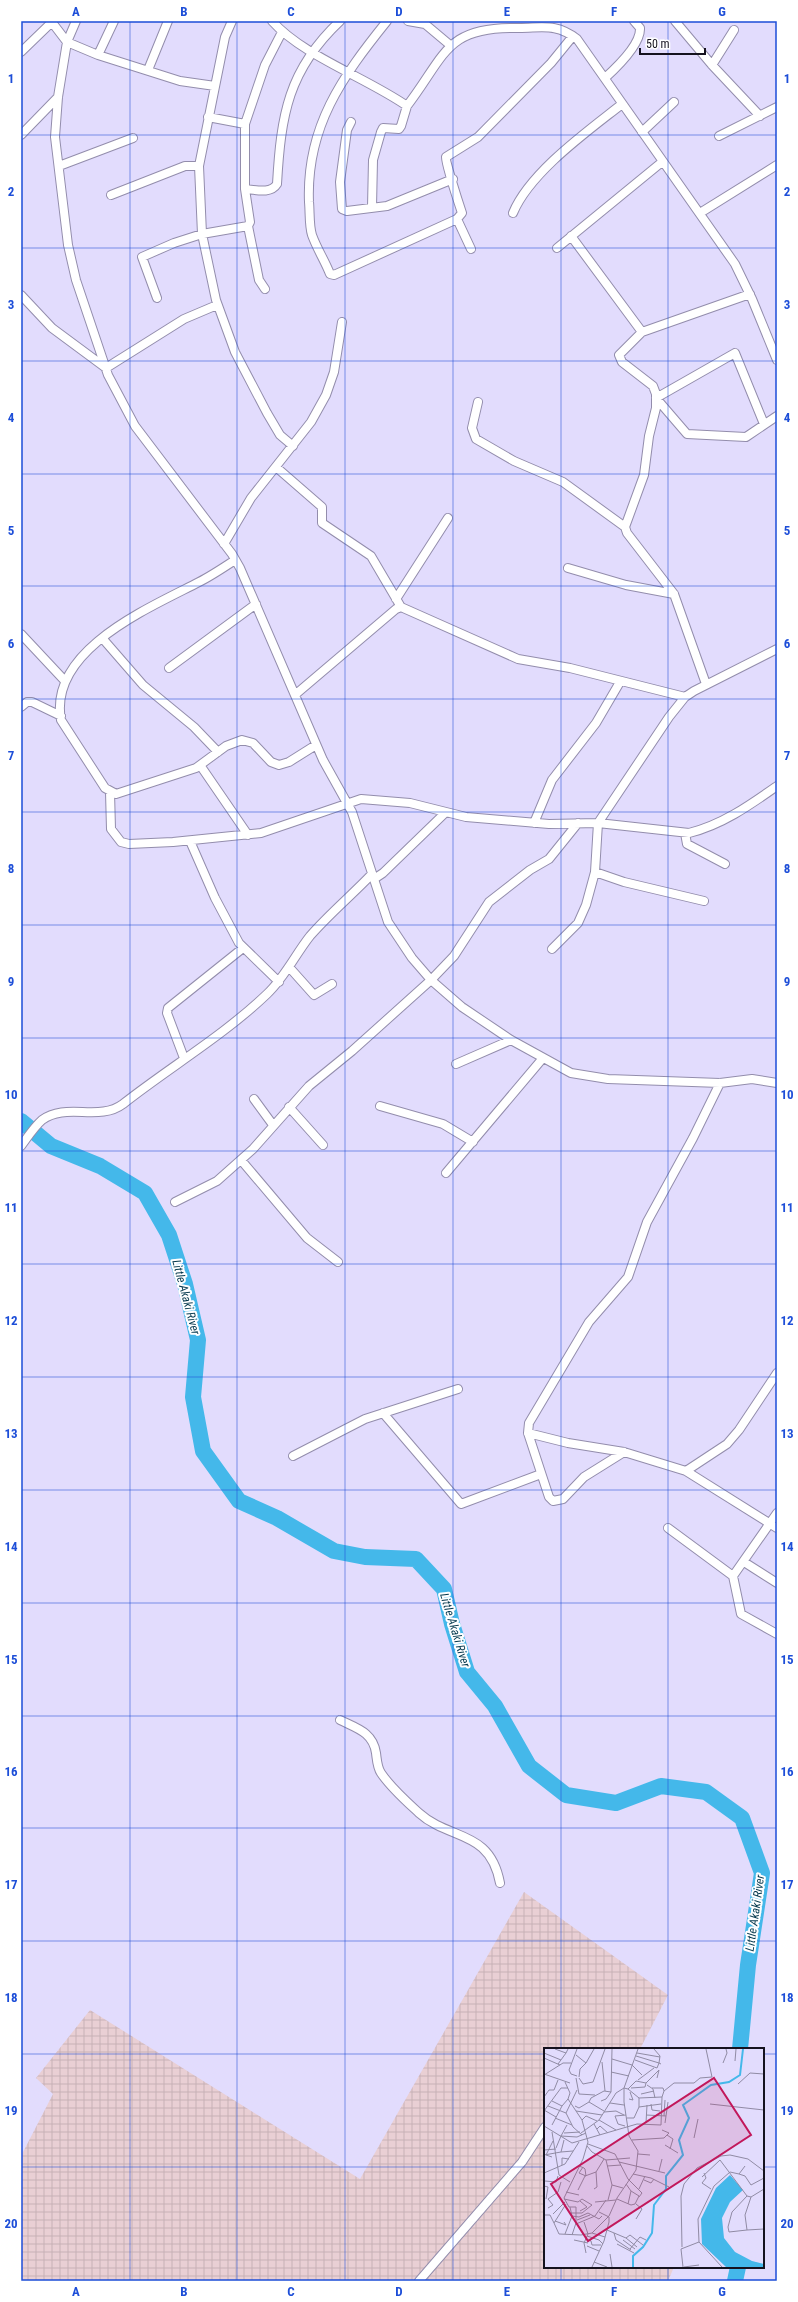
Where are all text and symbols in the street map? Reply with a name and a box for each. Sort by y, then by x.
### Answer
text: A [72,4,80,19]
text: B [180,4,188,19]
text: C [287,4,295,19]
text: D [395,4,403,19]
text: E [504,4,511,19]
text: F [611,4,617,19]
text: G [718,4,726,19]
scale bar [640,30,705,56]
text: 50 m [646,37,670,51]
text: 1 [8,71,14,86]
text: 1 [784,71,790,86]
text: 2 [8,184,15,199]
text: 2 [784,184,791,199]
text: 3 [8,297,14,312]
text: 3 [784,297,790,312]
text: 4 [8,410,15,425]
text: 4 [784,410,791,425]
text: 5 [8,523,15,538]
text: 5 [784,523,791,538]
text: 6 [8,636,15,651]
text: 6 [784,636,791,651]
text: 7 [8,748,15,763]
text: 7 [784,748,791,763]
text: 8 [8,861,14,876]
text: 8 [784,861,790,876]
text: 9 [8,974,14,989]
text: 9 [784,974,790,989]
text: 10 [4,1087,18,1102]
text: 10 [780,1087,794,1102]
text: 11 [4,1200,18,1215]
text: 11 [780,1200,794,1215]
water label: Little Akaki River [169,1258,203,1336]
text: 12 [4,1313,18,1328]
text: 12 [780,1313,794,1328]
text: 13 [4,1426,18,1441]
text: 13 [780,1426,794,1441]
text: 14 [4,1539,18,1554]
text: 14 [780,1539,794,1554]
water label: Little Akaki River [437,1591,473,1669]
text: 15 [4,1652,18,1667]
text: 15 [780,1652,794,1667]
text: 16 [4,1764,18,1779]
text: 16 [780,1764,794,1779]
water label: Little Akaki River [743,1874,767,1952]
text: 17 [4,1877,18,1892]
text: 17 [780,1877,794,1892]
text: 18 [4,1990,18,2005]
text: 18 [780,1990,794,2005]
inset map [544,2048,764,2268]
text: 19 [4,2103,18,2118]
text: 19 [780,2103,794,2118]
text: 20 [4,2216,18,2231]
text: 20 [780,2216,794,2231]
text: A [72,2284,80,2299]
text: B [180,2284,188,2299]
text: C [287,2284,295,2299]
text: D [395,2284,403,2299]
text: E [504,2284,511,2299]
text: F [611,2284,617,2299]
text: G [718,2284,726,2299]

